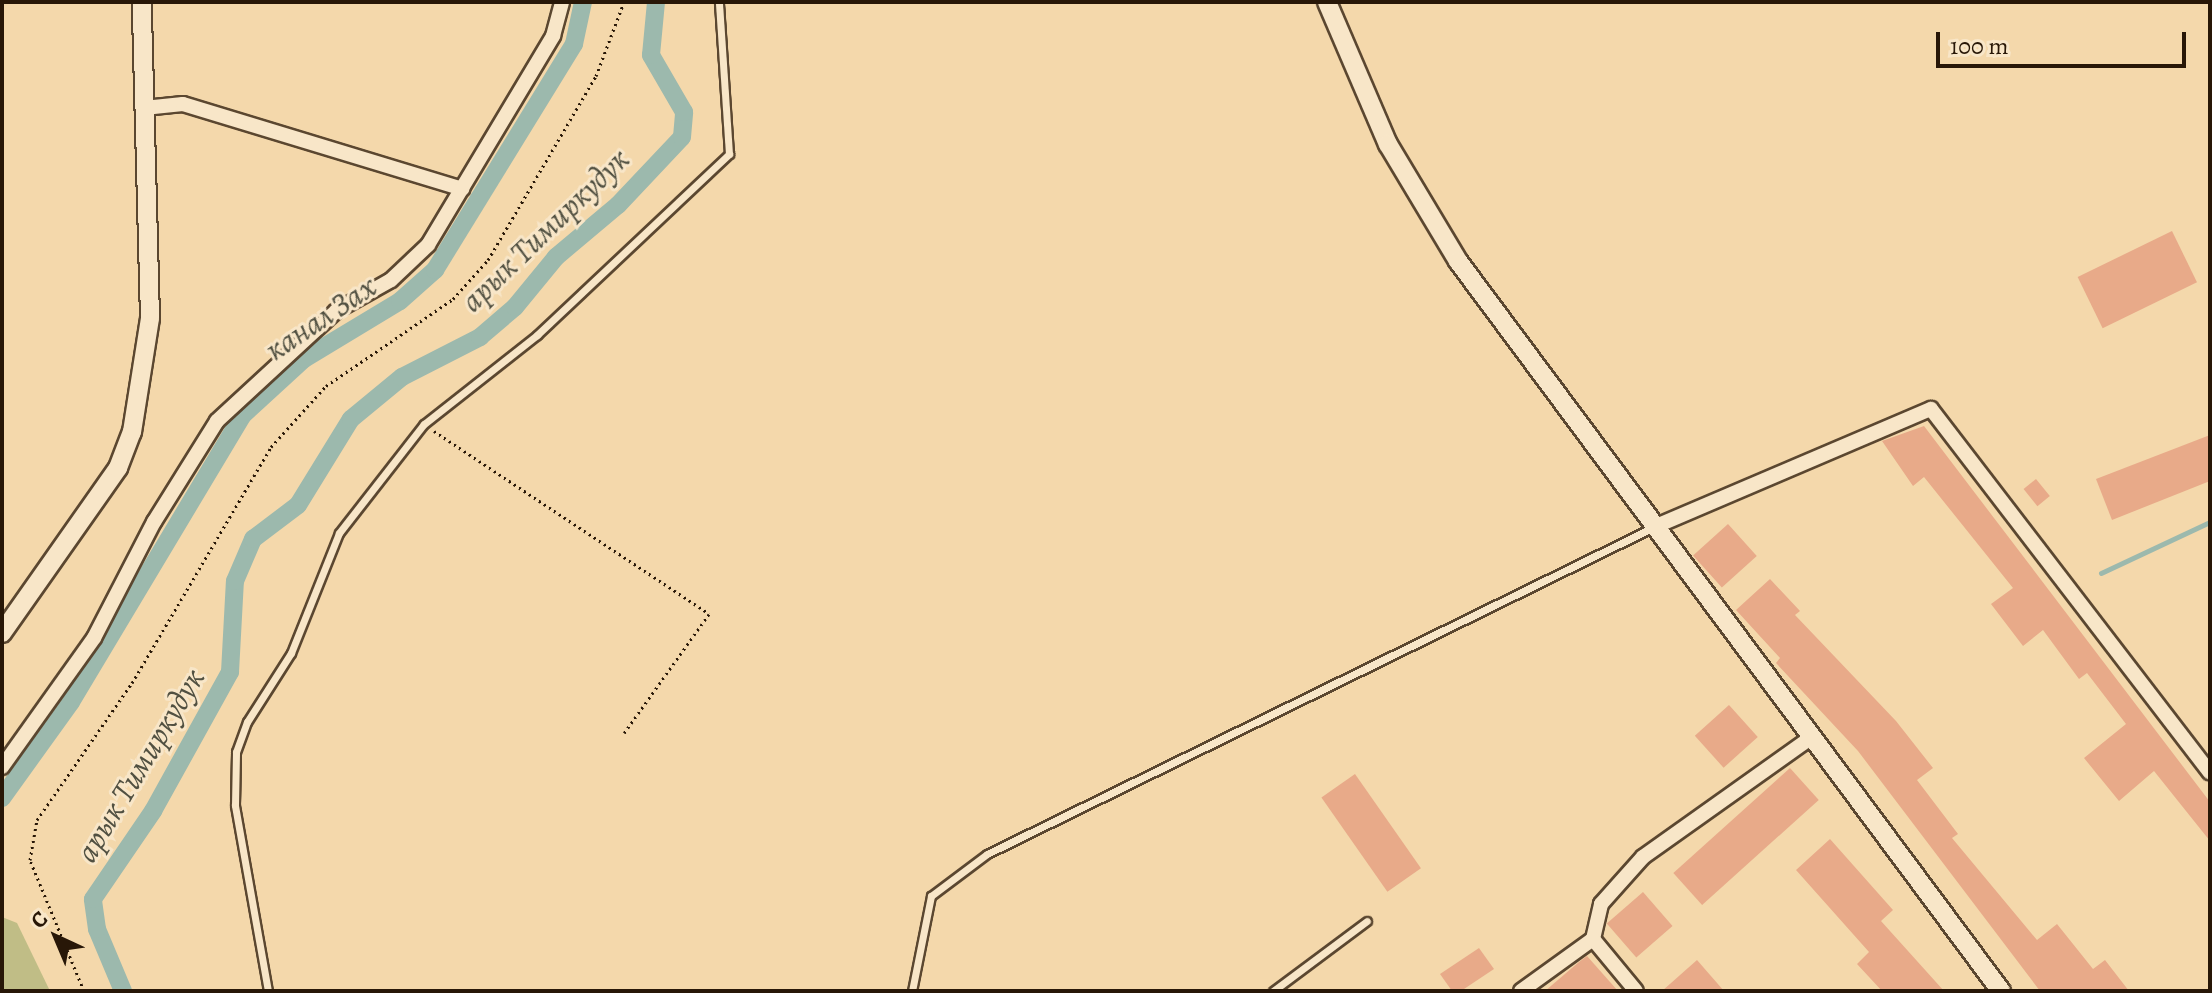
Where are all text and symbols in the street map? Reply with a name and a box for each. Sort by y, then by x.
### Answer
scale bar [1940,16,2190,66]
text: 100 m [1950,30,2009,62]
water label: арык Тимиркудук [453,140,637,320]
water label: канал Зах [258,267,384,369]
water label: арык Тимиркудук [67,661,213,869]
north arrow [16,897,96,977]
text: С [24,904,55,935]

